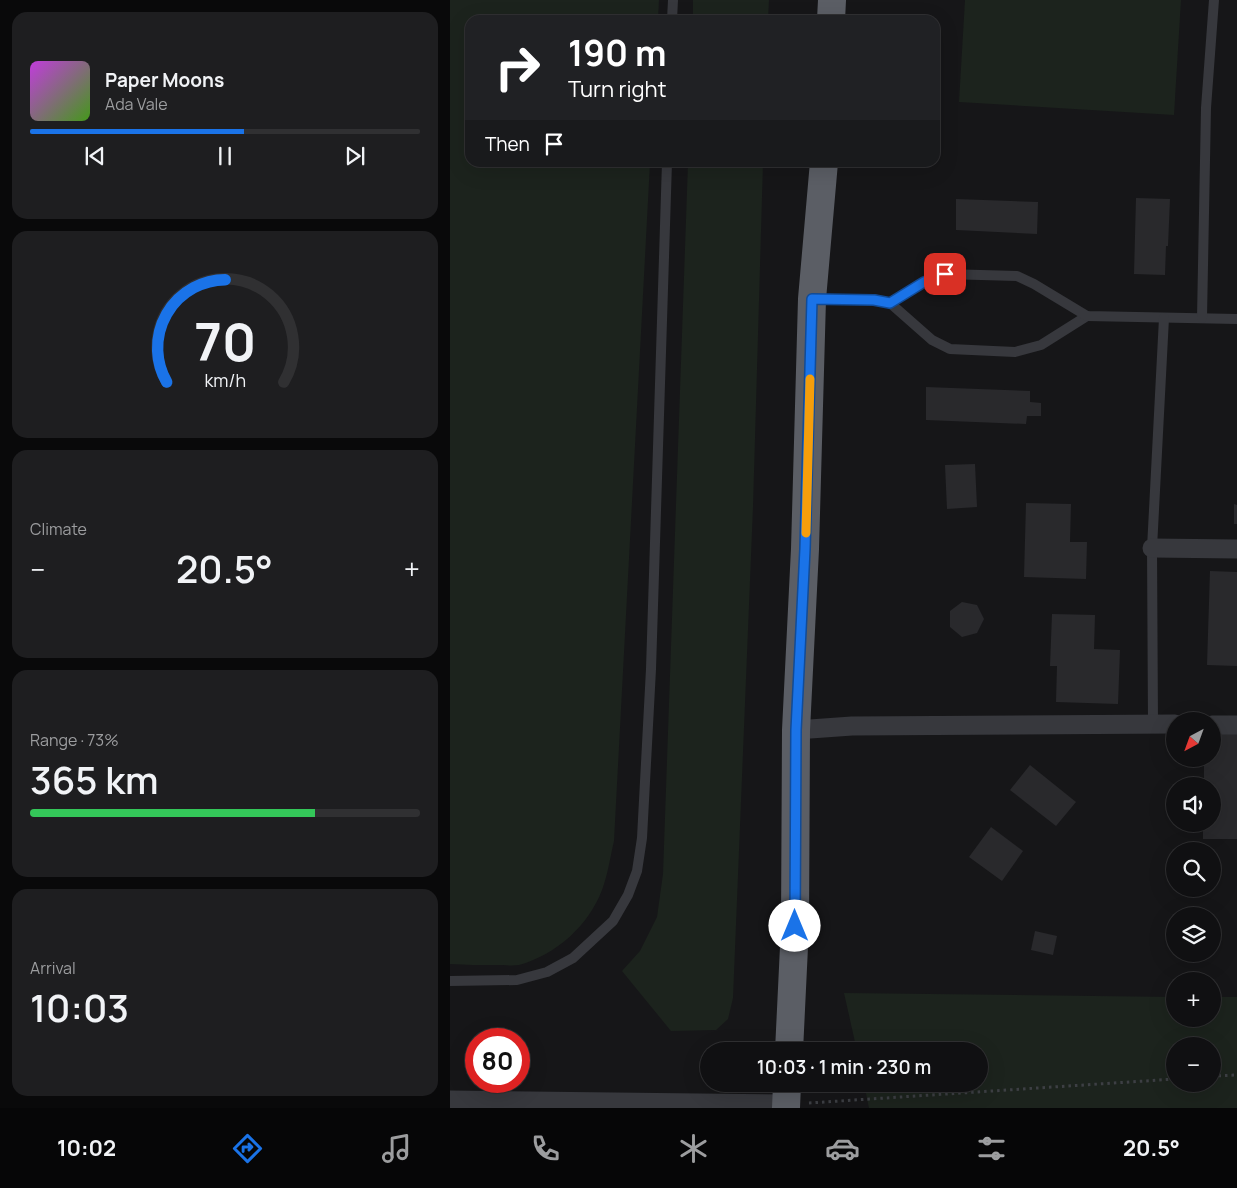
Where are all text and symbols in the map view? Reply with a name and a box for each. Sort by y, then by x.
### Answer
text: 190 m [568,29,667,77]
icon: right [485,35,550,100]
text: Paper Moons [105,67,224,93]
text: Turn right [568,74,666,104]
text: Ada Vale [105,93,168,115]
icon: arrive [540,130,568,158]
text: Then [485,131,530,157]
icon: previous [81,142,109,170]
icon: pause [211,142,239,170]
icon: next [341,142,369,170]
pin [924,253,966,295]
icon: arrive [931,260,959,288]
text: 70 [194,306,256,377]
text: km/h [204,368,246,392]
text: Climate [30,518,87,540]
text: 20.5° [176,542,273,594]
text: − [30,550,45,588]
text: + [404,550,420,588]
north arrow [1166,712,1221,768]
map controls [1166,712,1221,1092]
text: Range · 73% [30,729,119,751]
text: 365 km [30,753,159,805]
button: sound [1166,777,1221,832]
button: search [1166,842,1221,897]
position arrow [768,899,820,951]
button: layers [1166,907,1221,962]
text: Arrival [30,957,76,979]
button: + [1166,972,1221,1027]
text: 10:03 [30,981,129,1033]
speed limit sign: 80 [465,1028,530,1093]
button: − [1166,1037,1221,1092]
text: 10:03 · 1 min · 230 m [757,1054,931,1080]
icon: directions [230,1131,265,1166]
icon: music [379,1131,414,1166]
icon: phone [528,1131,563,1166]
icon: climate [676,1131,711,1166]
icon: car [825,1131,860,1166]
icon: filters [974,1131,1009,1166]
text: 10:02 [57,1133,116,1163]
text: 20.5° [1123,1133,1180,1163]

